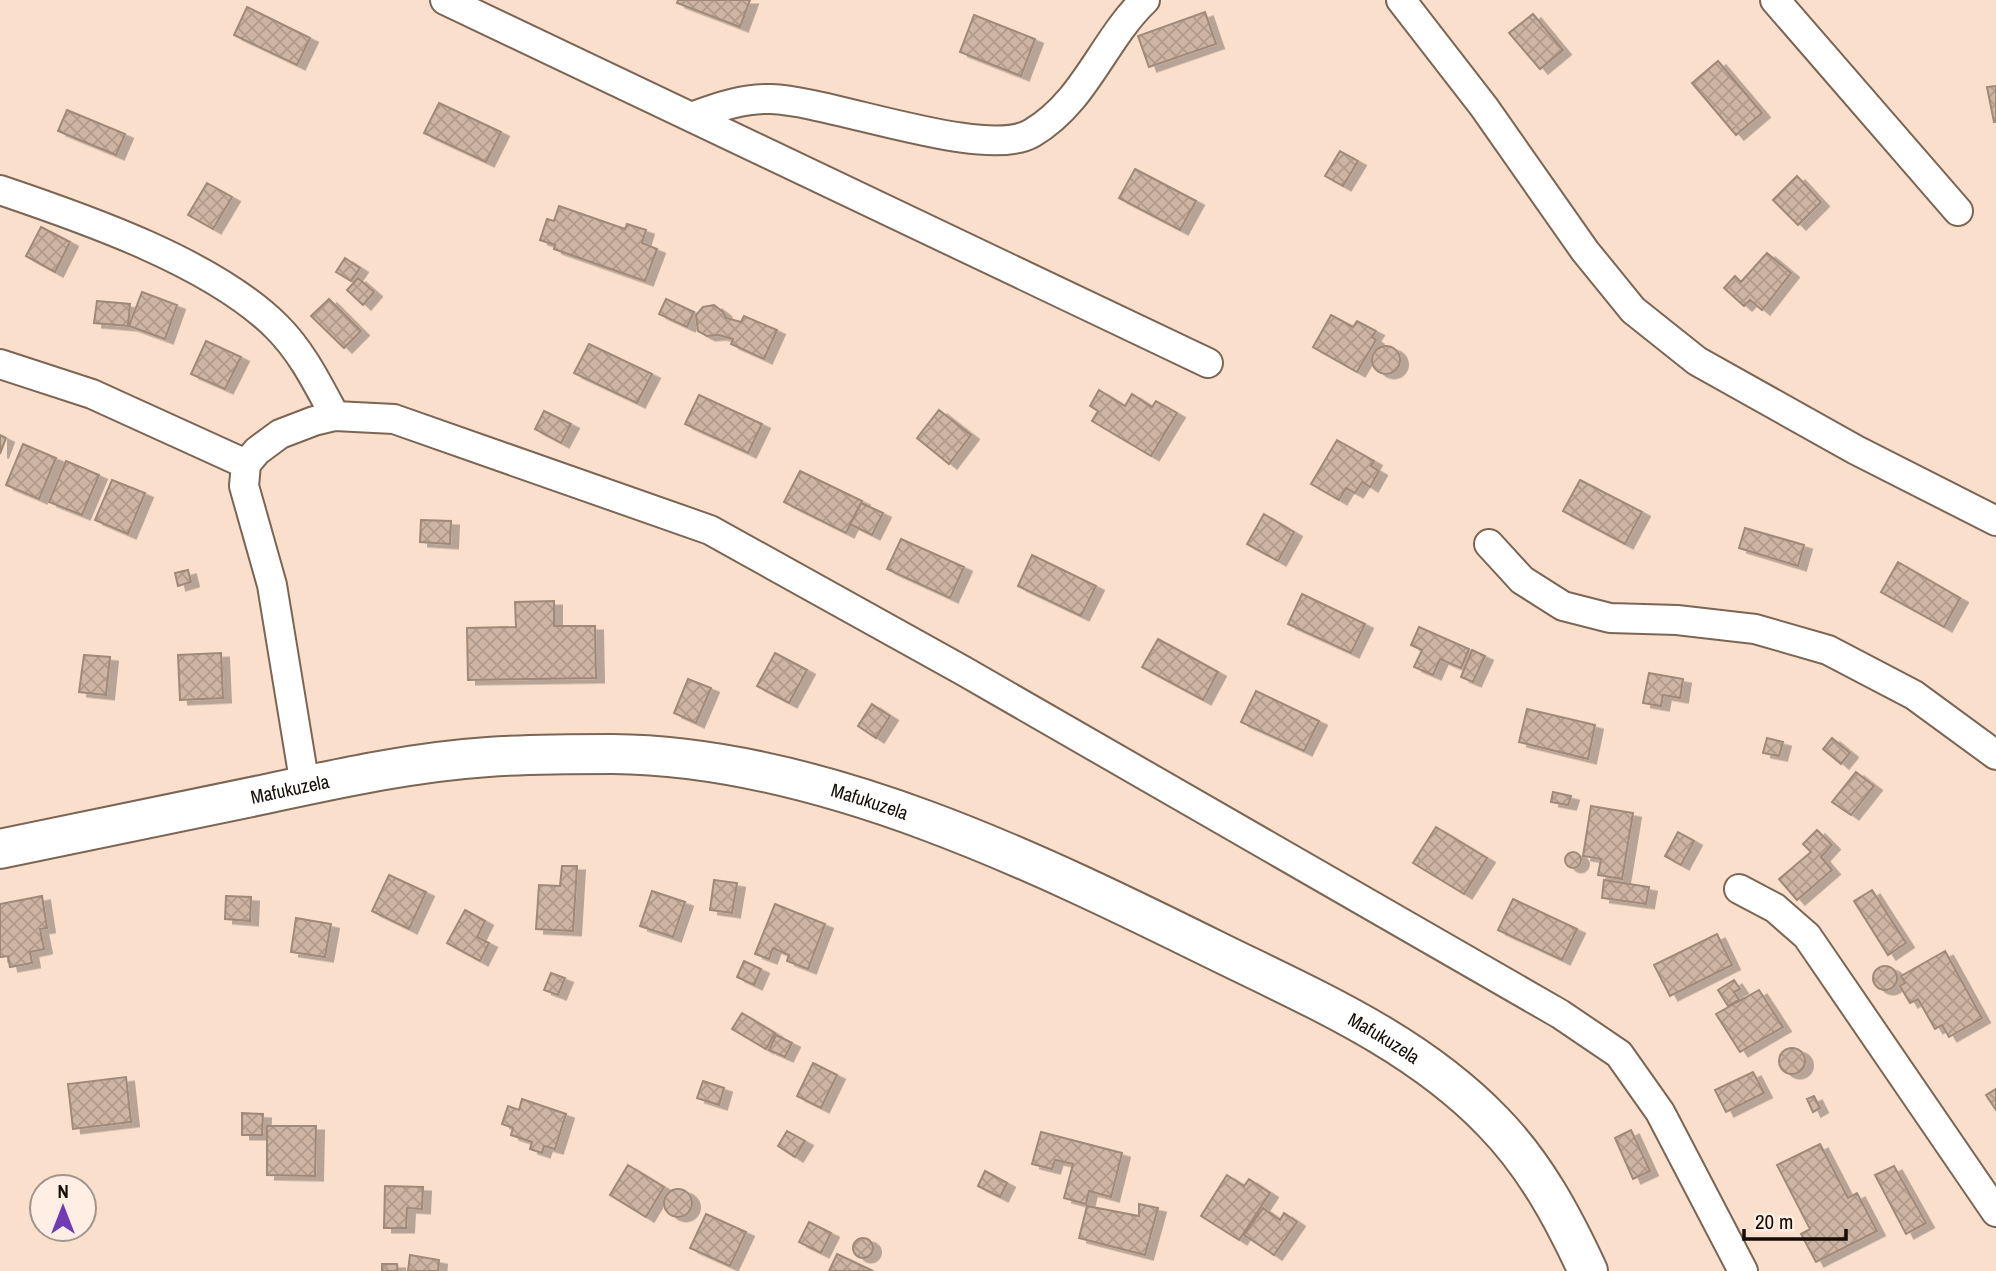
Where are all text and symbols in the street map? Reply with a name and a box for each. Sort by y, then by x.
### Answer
street label: Mafukuzela [248,768,332,810]
street label: Mafukuzela [828,777,912,826]
street label: Mafukuzela [1344,1006,1425,1070]
north arrow [28,1173,98,1243]
text: N [57,1178,69,1204]
scale bar [1744,1198,1846,1242]
text: 20 m [1755,1207,1793,1236]

